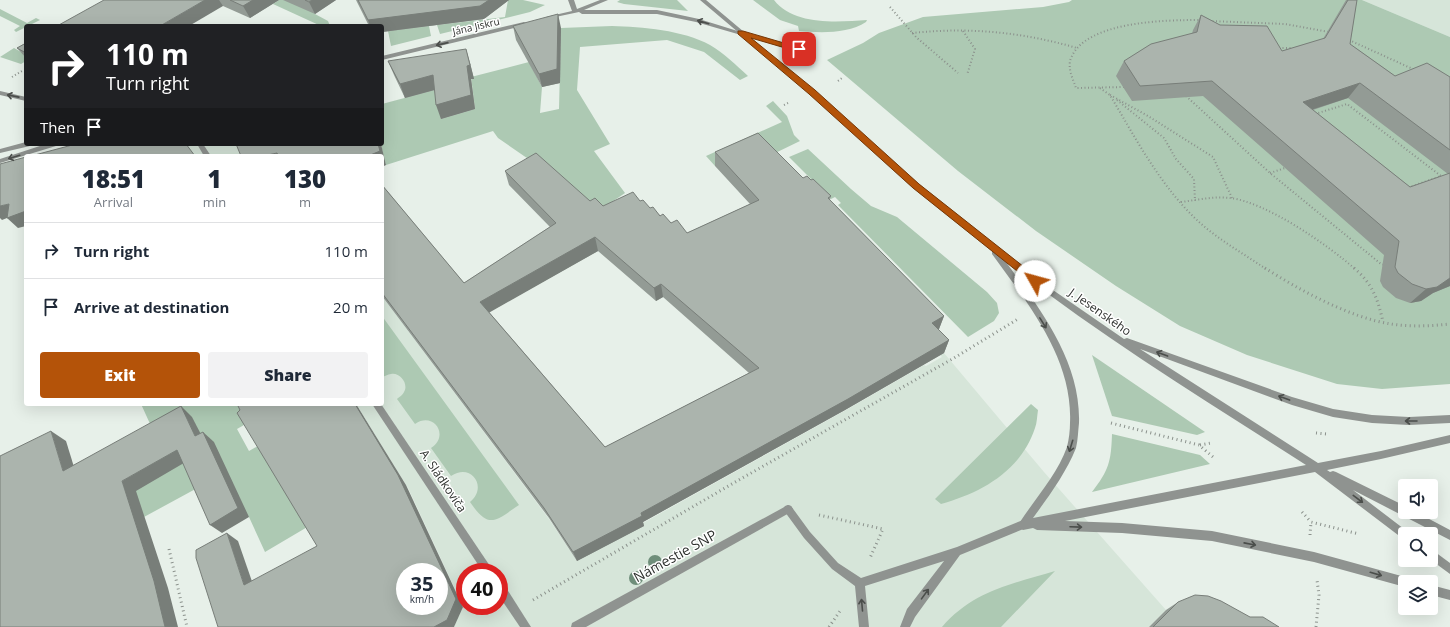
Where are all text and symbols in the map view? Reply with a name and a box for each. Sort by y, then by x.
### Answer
street label: Jána Jiskru [450,14,501,38]
one-way arrow [697,18,710,25]
pin [782,32,816,66]
text: 110 m [106,35,189,73]
icon: arrive [788,38,810,60]
icon: right [40,40,92,92]
one-way arrow [436,40,449,48]
text: Turn right [106,71,189,95]
one-way arrow [7,92,20,100]
icon: arrive [83,116,105,138]
text: Then [40,117,75,137]
one-way arrow [7,154,20,161]
text: 18:51 [82,162,145,195]
text: 1 [207,162,222,195]
text: 130 [284,162,326,195]
text: Arrival [94,193,133,211]
text: min [203,193,226,211]
text: m [299,193,311,211]
icon: right [40,240,62,262]
text: Turn right [74,241,149,261]
text: 110 m [324,241,368,261]
position arrow [1014,260,1056,302]
street label: J. Jesenského [1065,283,1135,339]
icon: arrive [40,296,62,318]
text: Arrive at destination [74,297,229,317]
text: 20 m [333,297,368,317]
one-way arrow [1039,317,1047,328]
one-way arrow [1156,349,1168,357]
button: Exit [40,352,200,398]
button: Share [208,352,368,398]
one-way arrow [1278,393,1290,401]
one-way arrow [1405,417,1418,425]
one-way arrow [1067,439,1074,452]
street label: A. Sládkoviča [416,446,471,516]
map controls [1398,479,1438,615]
button: sound [1398,479,1438,519]
one-way arrow [1353,495,1364,503]
one-way arrow [1069,523,1082,530]
street label: Námestie SNP [630,525,720,586]
button: search [1398,527,1438,567]
one-way arrow [1243,540,1256,548]
speed limit sign: 40 [456,563,508,615]
text: 35 [411,570,433,597]
one-way arrow [1370,571,1383,578]
button: layers [1398,575,1438,615]
one-way arrow [921,589,929,600]
text: km/h [410,592,434,606]
one-way arrow [858,599,865,612]

